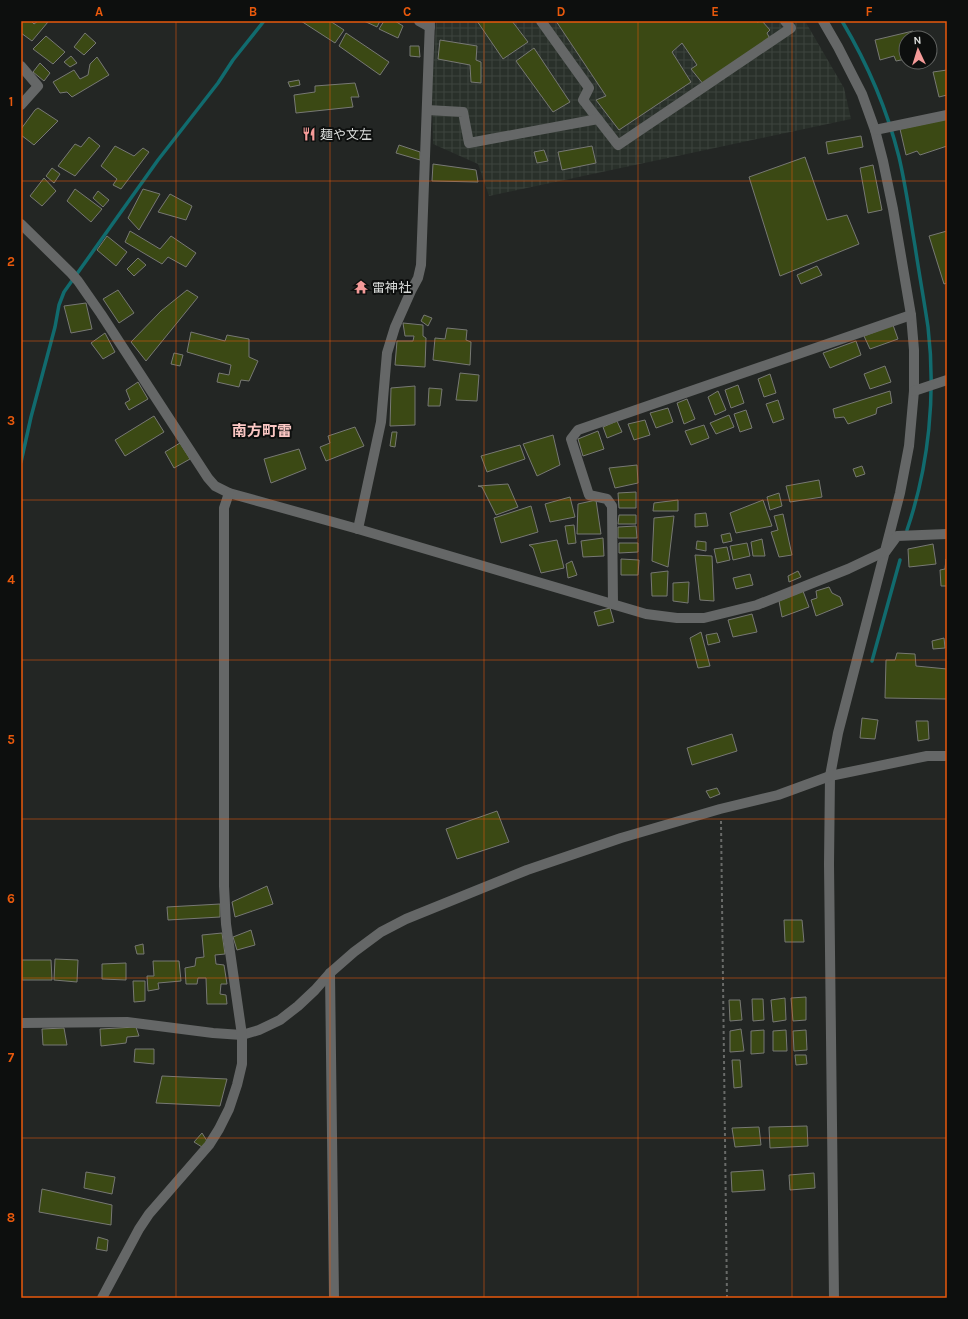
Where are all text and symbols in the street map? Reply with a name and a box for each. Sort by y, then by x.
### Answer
text: A [95,4,103,19]
text: B [249,4,257,19]
text: C [403,4,411,19]
text: D [557,4,566,19]
text: E [711,4,719,19]
text: F [865,4,873,19]
north arrow [898,30,938,70]
text: N [913,34,922,47]
text: 1 [9,94,13,109]
restaurant icon: 麺や文左 [301,126,317,142]
place label: 麺や文左 [320,127,372,142]
text: 2 [7,254,15,269]
temple icon: 雷神社 [353,279,369,295]
place label: 雷神社 [372,280,411,295]
text: 3 [7,413,15,428]
district label: 南方町雷 [232,422,292,440]
text: 4 [7,572,15,587]
text: 5 [7,732,15,747]
text: 6 [7,891,15,906]
text: 7 [8,1050,15,1065]
text: 8 [7,1210,15,1225]

